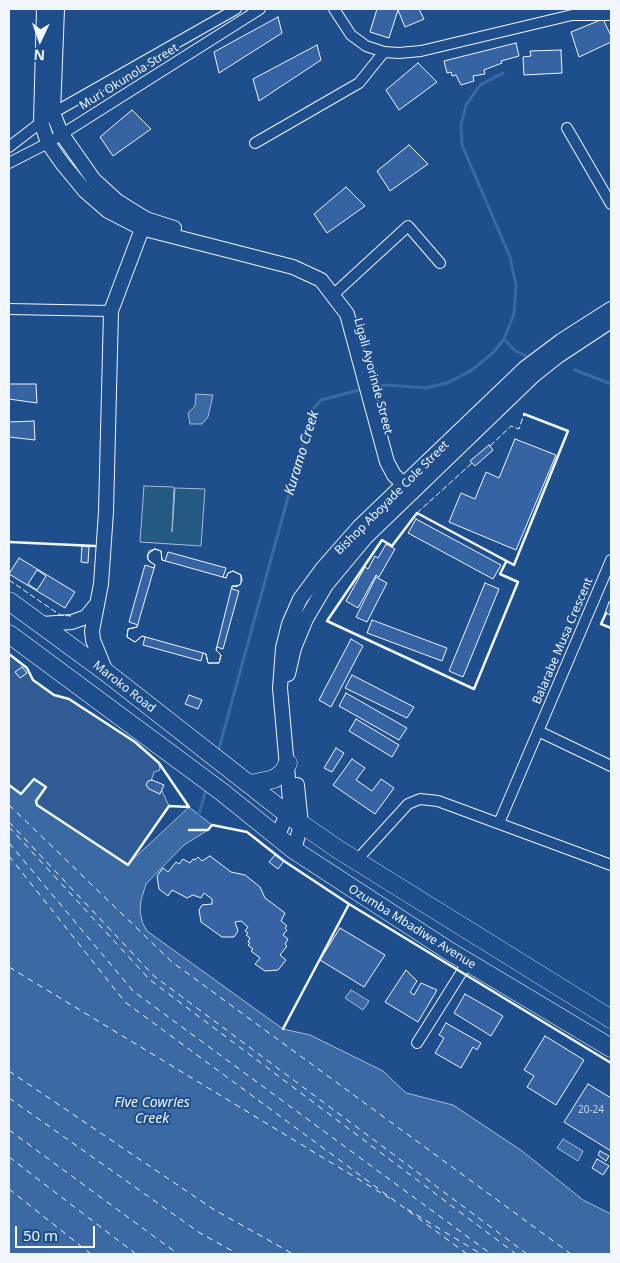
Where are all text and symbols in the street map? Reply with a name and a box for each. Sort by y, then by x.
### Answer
north arrow [15,15,65,65]
street label: Muri Okunola Street [77,41,181,113]
text: N [33,46,45,65]
street label: Ligali Ayorinde Street [351,316,395,436]
water label: Kuramo Creek [281,409,323,497]
street label: Bishop Aboyade Cole Street [332,438,452,558]
street label: Balarabe Musa Crescent [530,576,596,706]
street label: Maroko Road [90,658,158,716]
street label: Ozumba Mbadiwe Avenue [346,882,478,972]
water label: Five Cowries Creek [114,1095,190,1128]
house number: 20-24 [578,1104,604,1116]
scale bar [18,1216,98,1248]
text: 50 m [23,1225,58,1245]

